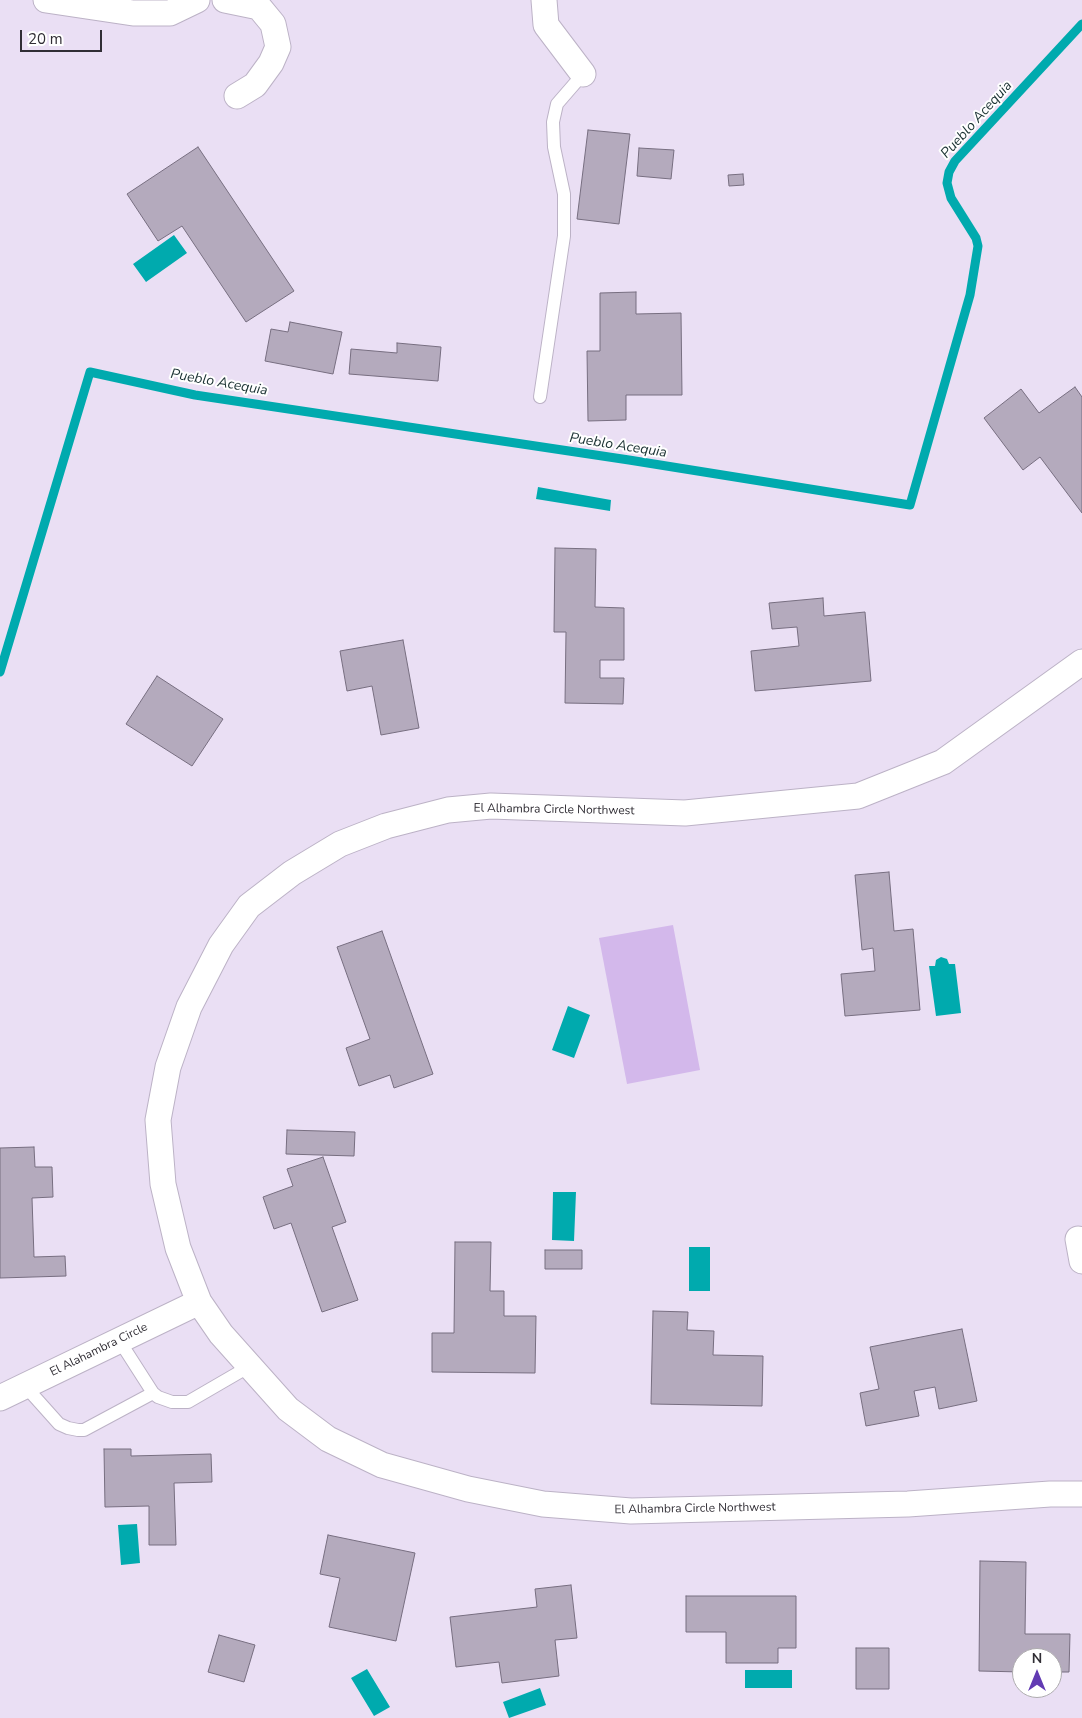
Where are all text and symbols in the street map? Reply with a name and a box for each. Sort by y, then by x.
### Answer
scale bar [22,20,105,52]
text: 20 m [28,29,63,49]
water label: Pueblo Acequia [938,78,1016,162]
water label: Pueblo Acequia [169,366,269,400]
water label: Pueblo Acequia [568,430,668,462]
street label: El Alhambra Circle Northwest [473,801,635,819]
street label: El Alahambra Circle [48,1320,150,1380]
street label: El Alhambra Circle Northwest [614,1500,776,1518]
north arrow [1012,1648,1062,1698]
text: N [1032,1649,1042,1668]

